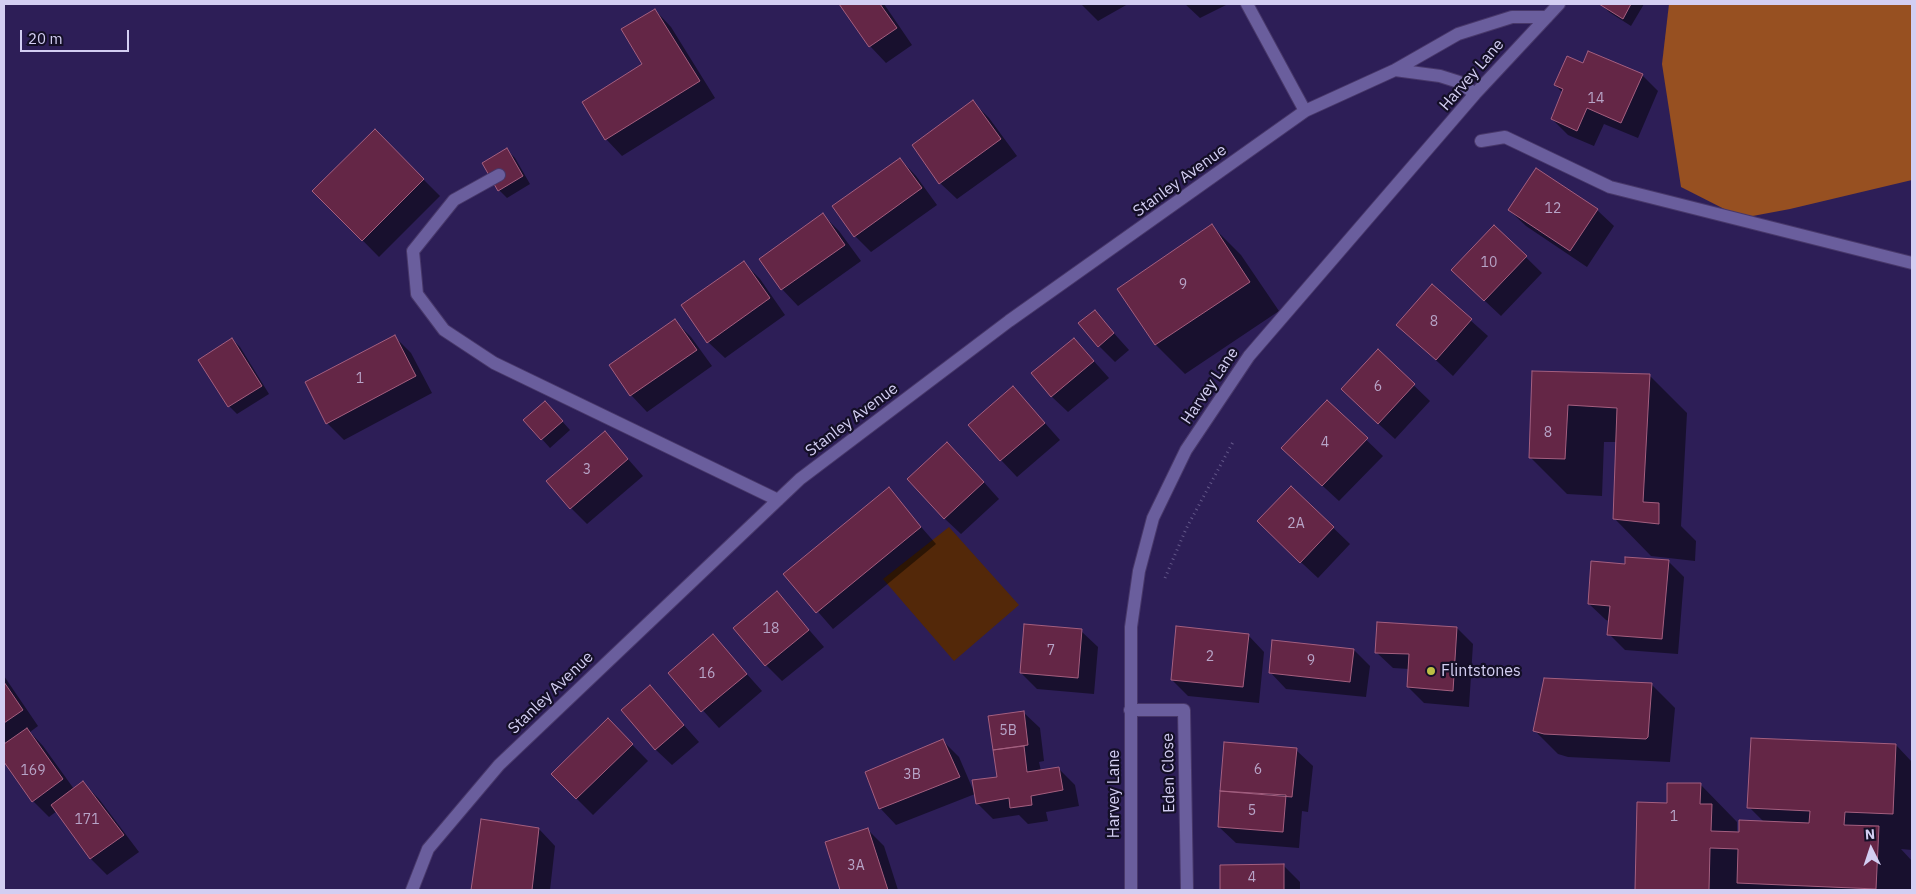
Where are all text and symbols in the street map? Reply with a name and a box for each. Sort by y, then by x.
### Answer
scale bar [22,20,131,52]
text: 20 m [28,29,63,48]
street label: Harvey Lane [1436,35,1508,115]
house number: 14 [1588,91,1604,107]
street label: Stanley Avenue [1130,141,1230,221]
house number: 12 [1545,201,1561,217]
house number: 10 [1481,255,1497,271]
house number: 9 [1179,277,1187,293]
house number: 8 [1430,314,1438,330]
street label: Harvey Lane [1177,344,1243,428]
house number: 1 [356,371,364,387]
street label: Stanley Avenue [802,379,902,461]
house number: 6 [1374,379,1382,395]
house number: 8 [1544,425,1552,441]
house number: 4 [1321,435,1329,451]
house number: 3 [583,462,591,478]
house number: 2A [1287,516,1305,532]
house number: 18 [763,621,779,637]
house number: 7 [1047,643,1055,659]
street label: Stanley Avenue [504,648,598,738]
house number: 2 [1206,649,1214,665]
house number: 9 [1307,653,1315,669]
place label: Flintstones [1441,661,1521,681]
marker: Flintstones [1425,665,1437,677]
house number: 16 [699,666,715,682]
house number: 5B [999,723,1017,739]
street label: Eden Close [1159,733,1179,813]
street label: Harvey Lane [1104,750,1124,838]
house number: 6 [1254,762,1262,778]
house number: 169 [20,763,46,779]
house number: 3B [903,767,921,783]
house number: 5 [1248,803,1256,819]
house number: 1 [1670,809,1678,825]
house number: 171 [74,812,100,828]
north arrow [1846,824,1896,874]
text: N [1864,825,1876,843]
house number: 3A [847,858,865,874]
house number: 4 [1248,870,1256,886]

